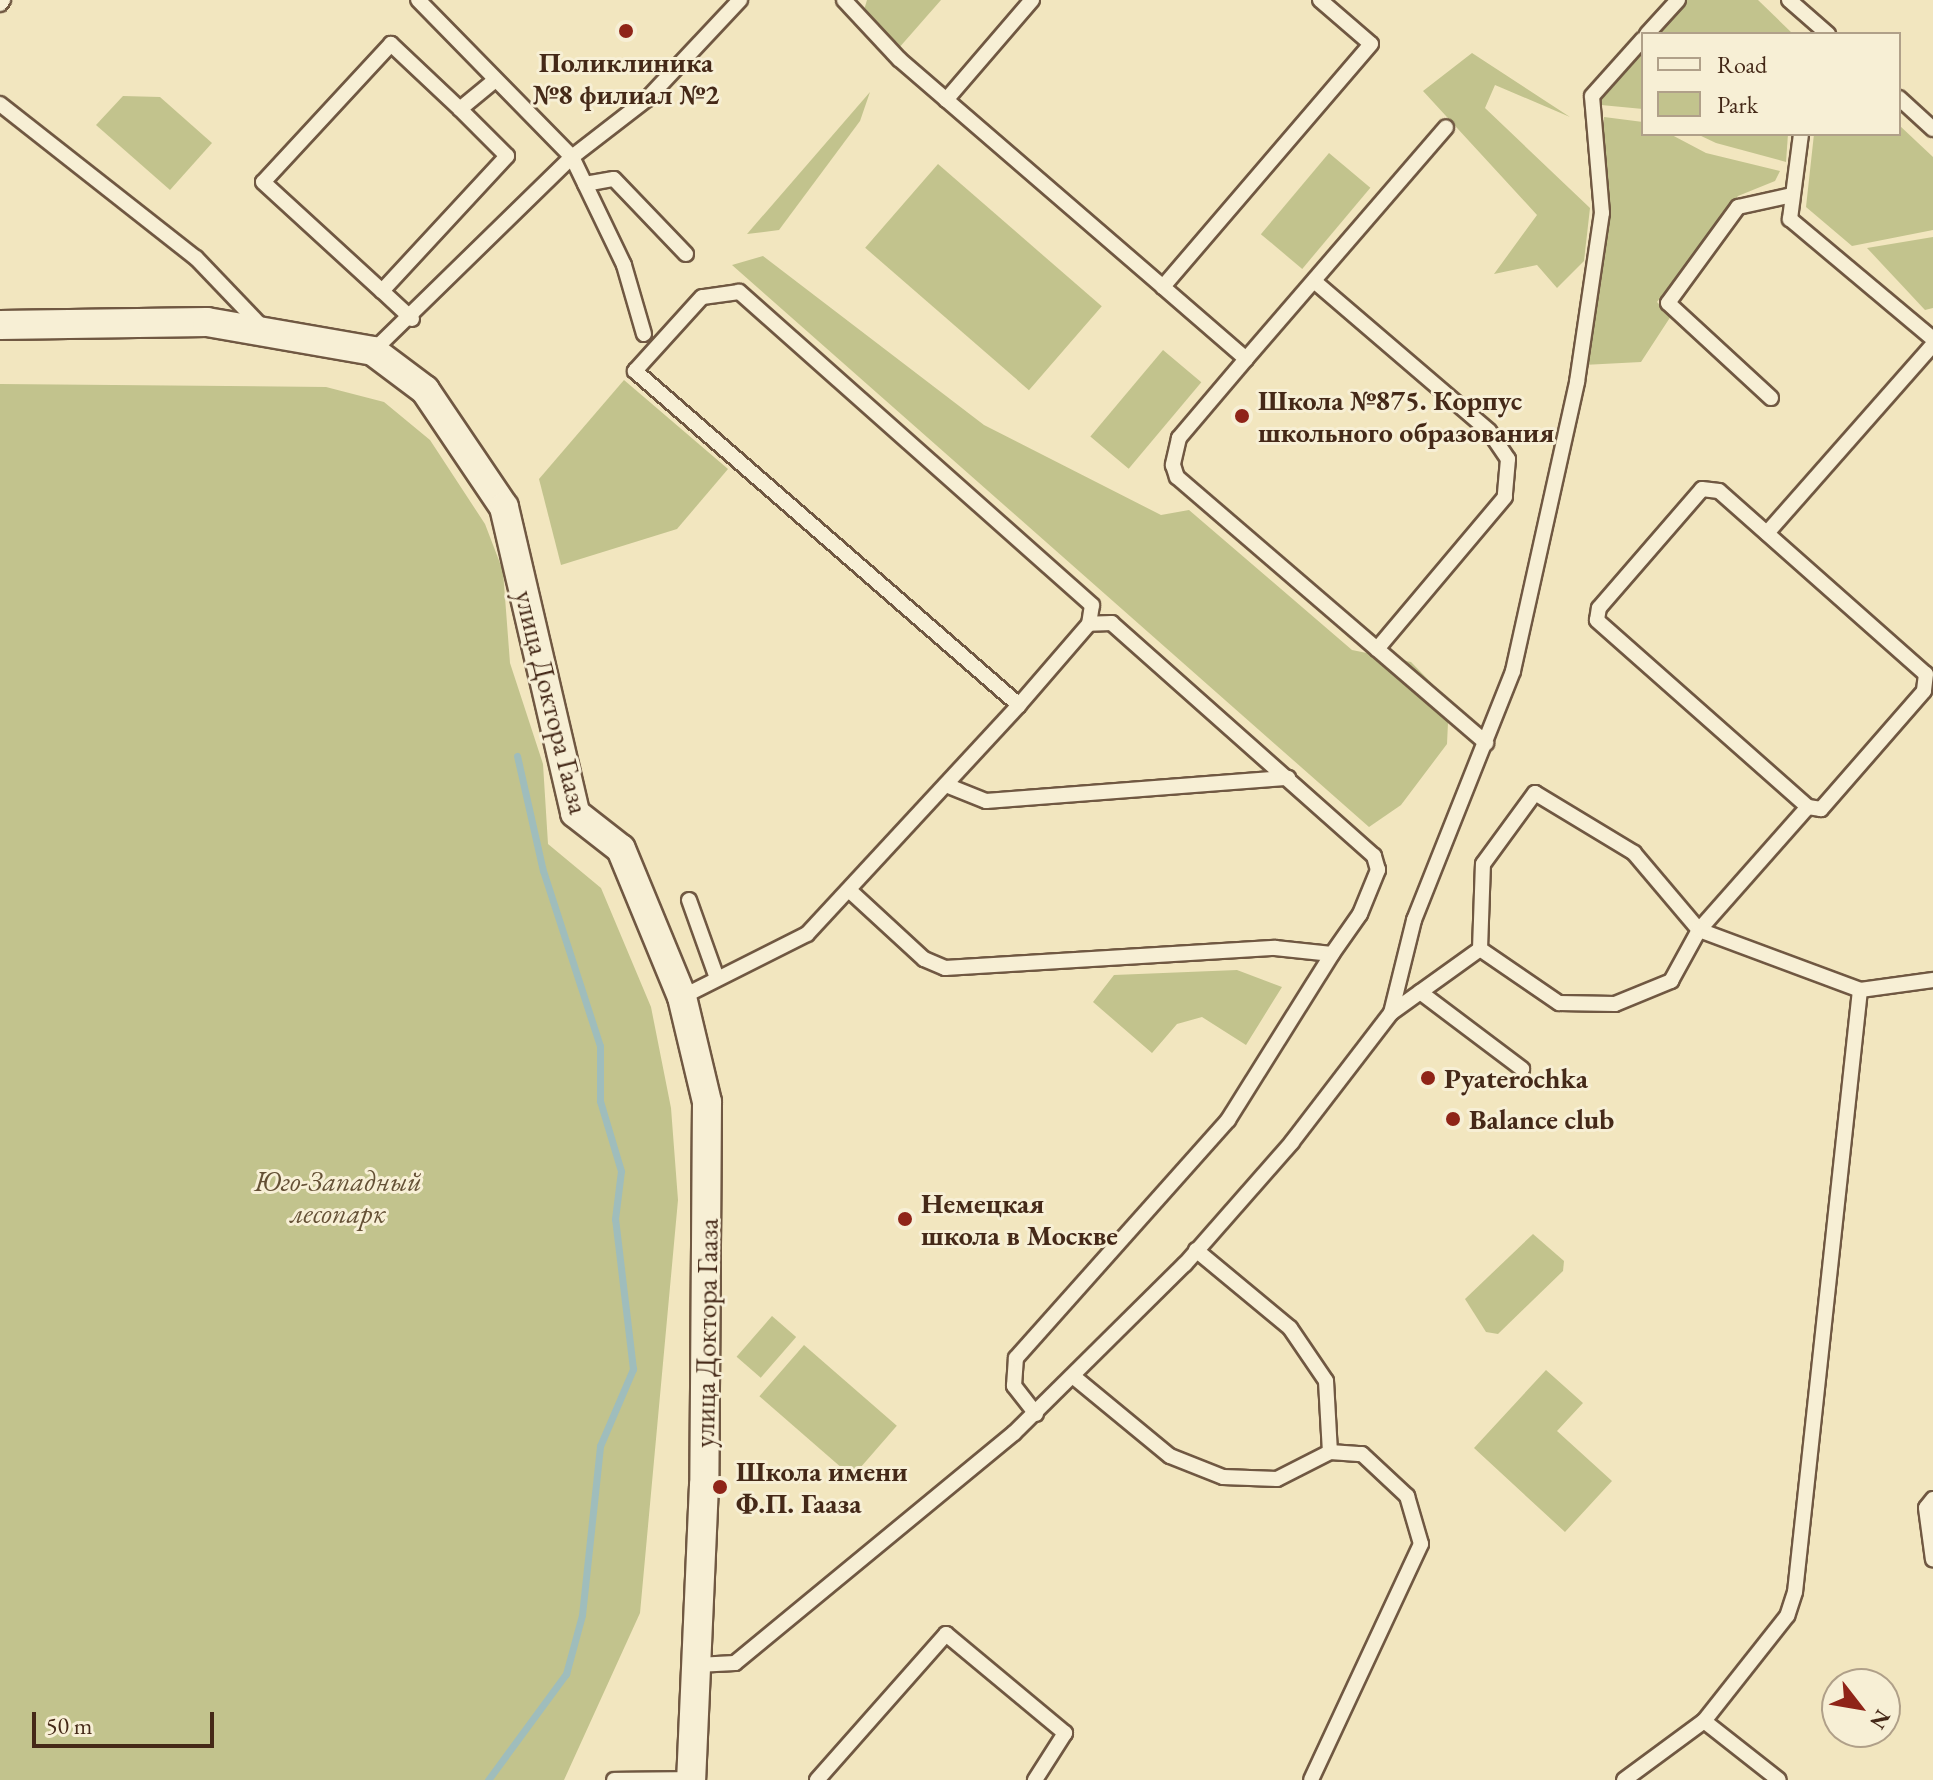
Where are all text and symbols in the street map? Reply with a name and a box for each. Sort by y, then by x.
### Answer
marker: Поликлиника №8 филиал №2 [615,20,637,42]
legend [1641,32,1901,136]
place label: Поликлиника №8 филиал №2 [533,45,719,111]
text: Road [1717,49,1767,80]
text: Park [1717,89,1758,120]
place label: Школа №875. Корпус школьного образования [1258,383,1554,449]
marker: Школа №875. Корпус школьного образования [1233,407,1251,425]
street label: улица Доктора Гааза [508,587,596,817]
place label: Pyaterochka [1444,1061,1588,1095]
marker: Pyaterochka [1419,1069,1437,1087]
place label: Balance club [1469,1102,1614,1136]
marker: Balance club [1444,1110,1462,1128]
park label: Юго-Западный лесопарк [254,1164,422,1230]
place label: Немецкая школа в Москве [921,1186,1118,1252]
marker: Немецкая школа в Москве [896,1210,914,1228]
street label: улица Доктора Гааза [687,1218,725,1448]
place label: Школа имени Ф.П. Гааза [736,1454,908,1520]
marker: Школа имени Ф.П. Гааза [711,1478,729,1496]
north arrow [1821,1668,1901,1748]
scale bar [36,1696,218,1746]
text: N [1863,1704,1897,1735]
text: 50 m [46,1710,93,1741]

